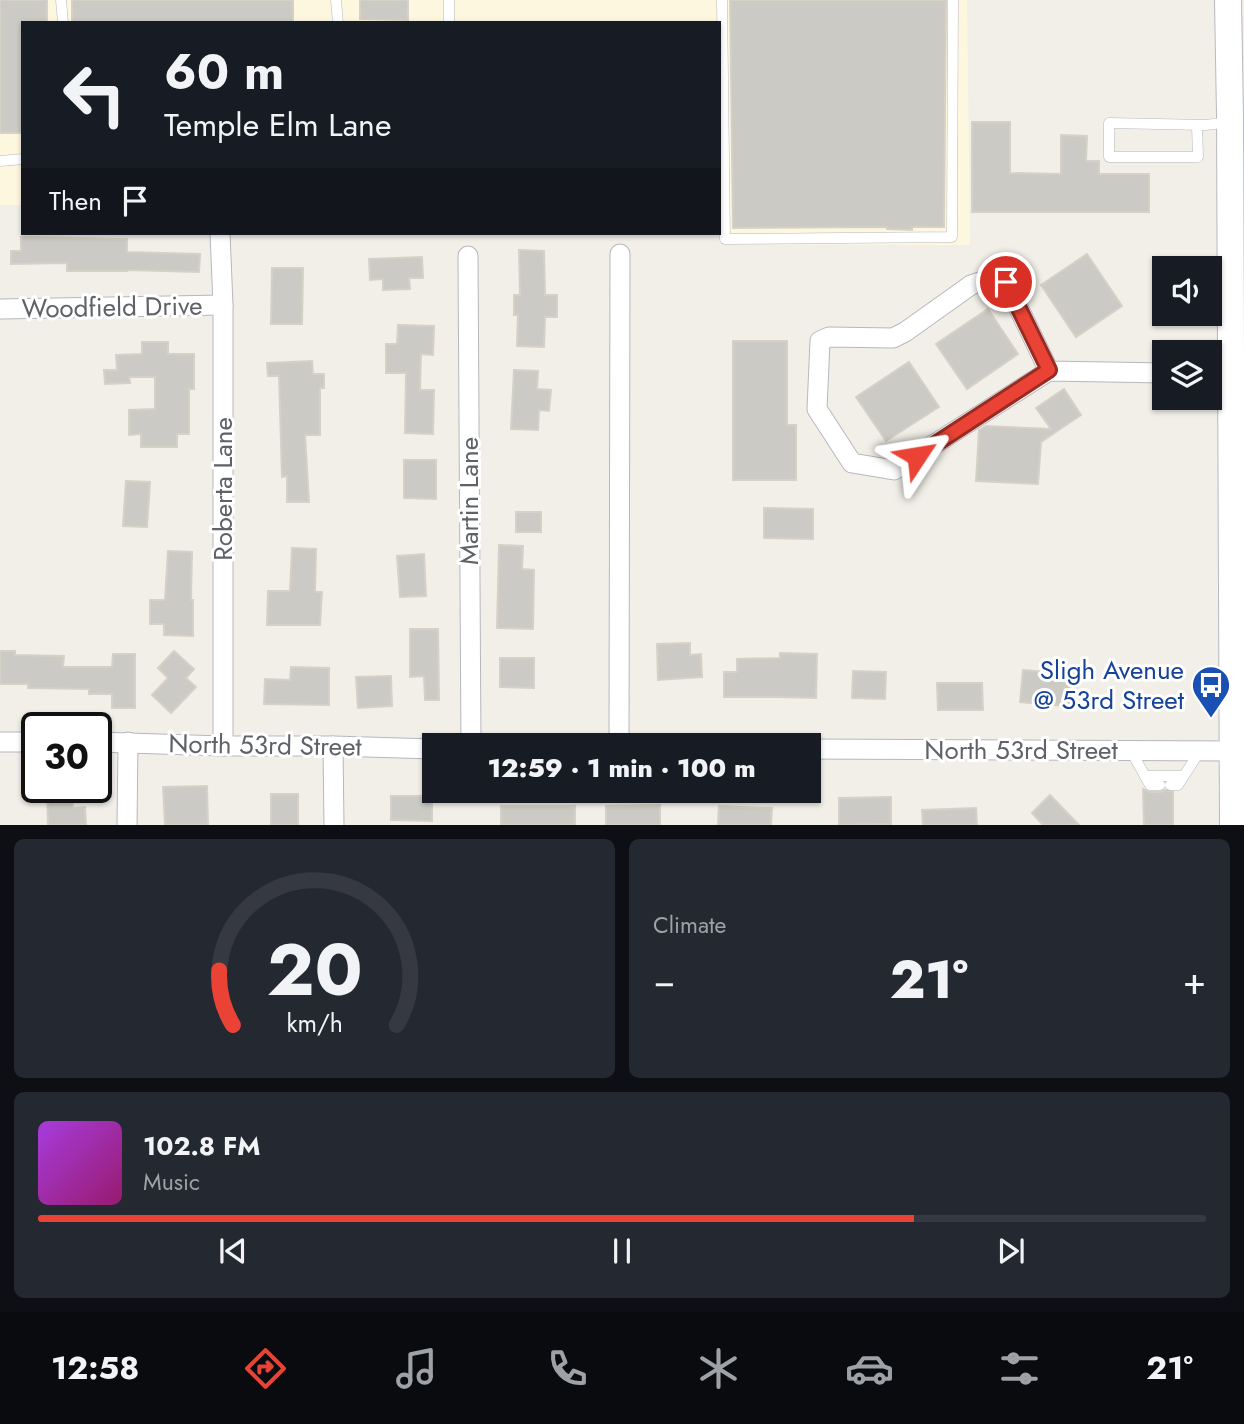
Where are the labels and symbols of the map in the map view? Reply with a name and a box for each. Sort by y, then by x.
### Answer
pin [976,252,1036,312]
street label: Woodfield Drive [21,286,203,328]
street label: Roberta Lane [204,417,242,561]
position arrow [880,419,954,493]
street label: Martin Lane [450,437,488,565]
place label: Sligh Avenue @ 53rd Street [1034,651,1185,719]
bus stop icon: Sligh Avenue @ 53rd Street [1190,664,1232,719]
speed limit sign: 30 [21,712,112,803]
street label: North 53rd Street [168,724,363,766]
street label: North 53rd Street [924,731,1118,769]

